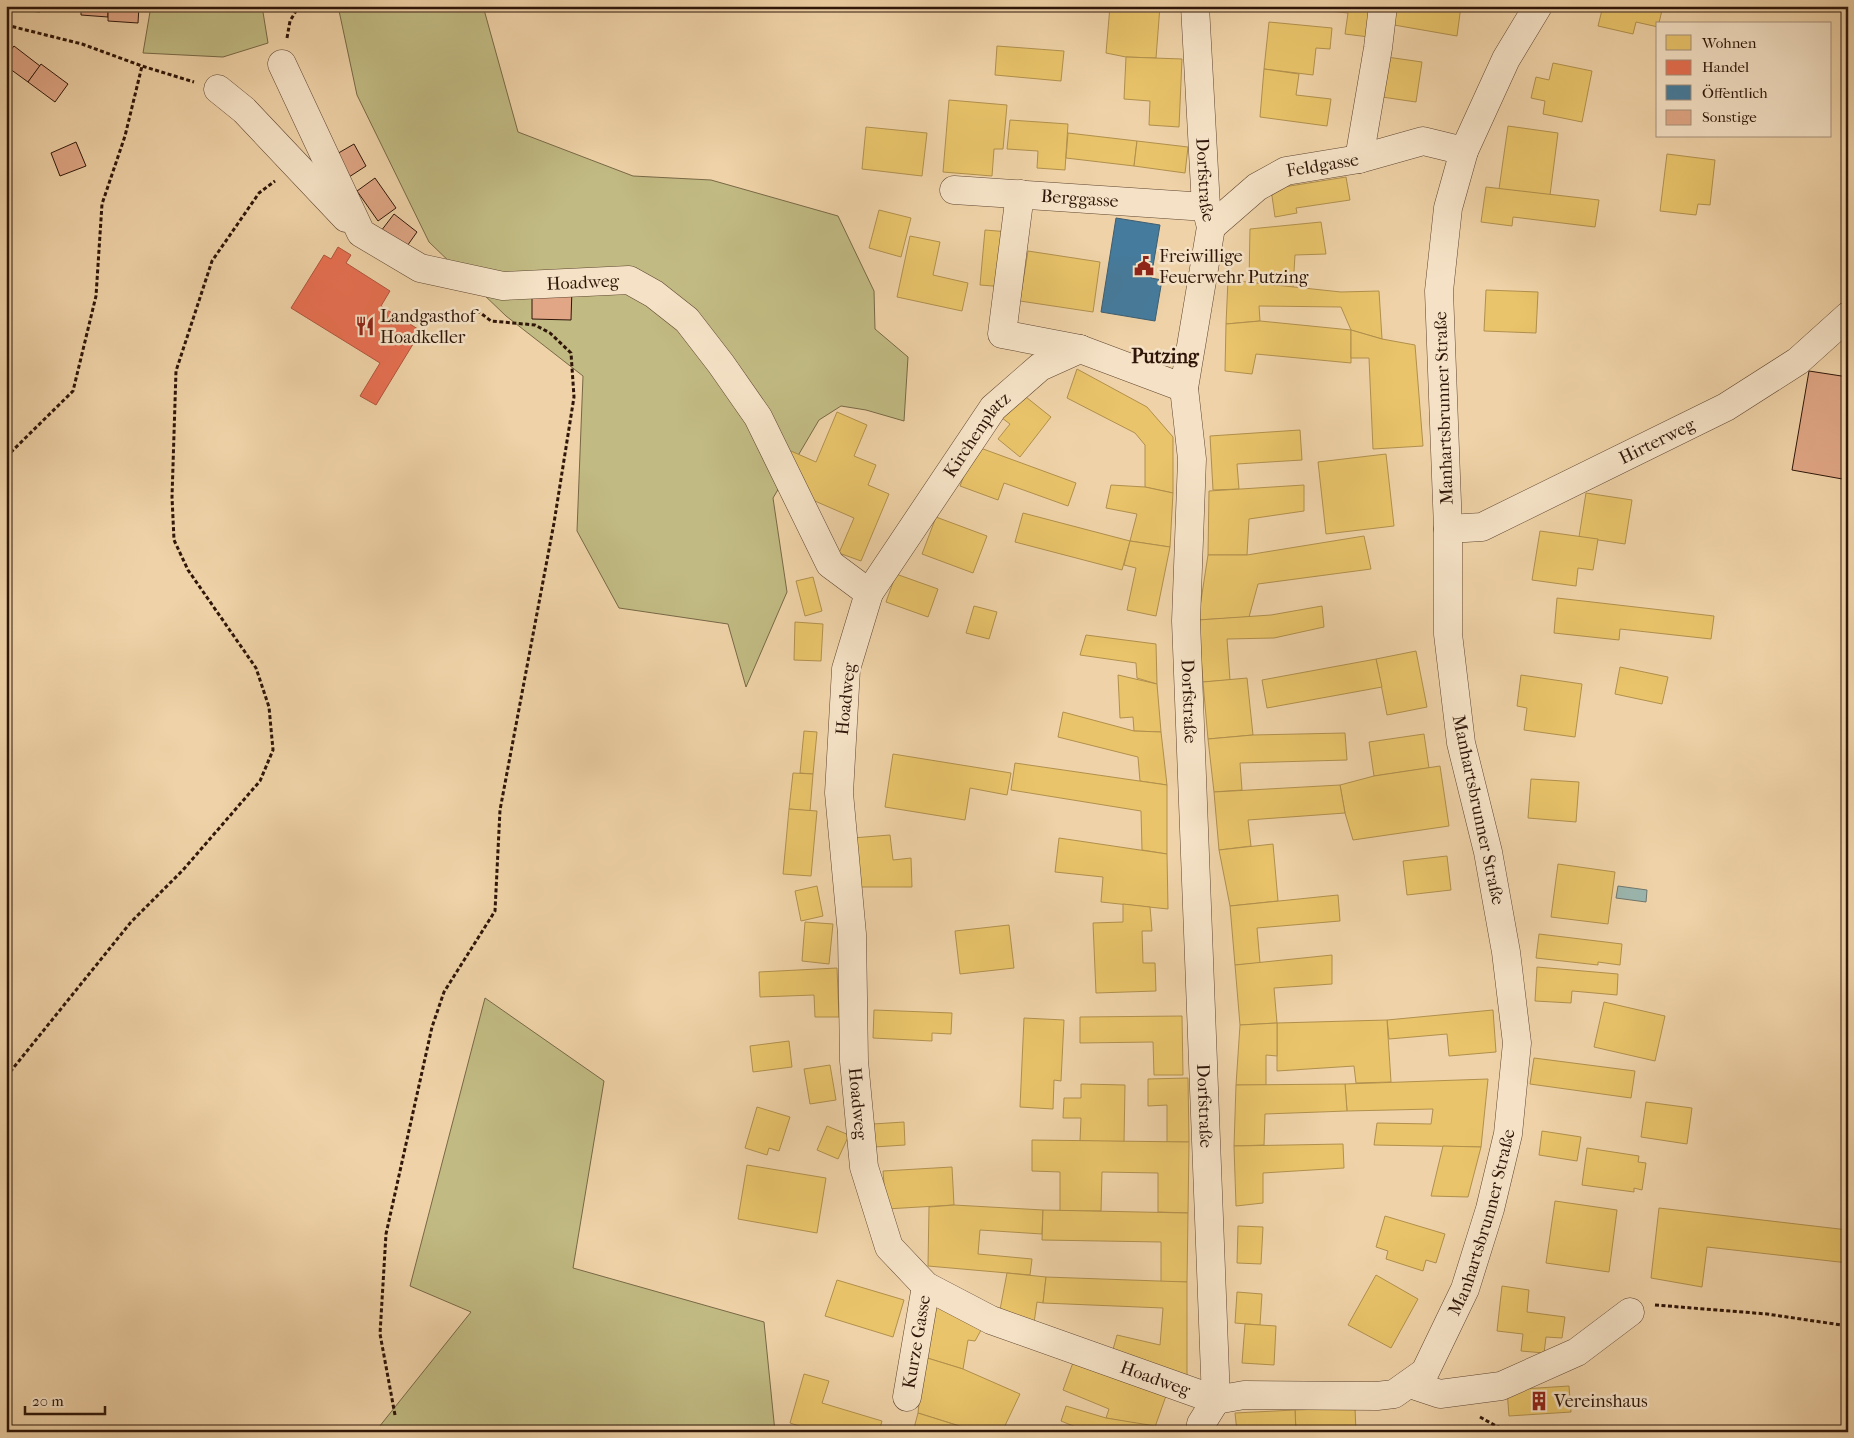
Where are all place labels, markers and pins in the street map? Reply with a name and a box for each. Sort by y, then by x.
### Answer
place label: Freiwillige Feuerwehr Putzing [1159,246,1309,288]
public building icon: Freiwillige Feuerwehr Putzing [1133,255,1155,277]
place label: Landgasthof Hoadkeller [380,306,479,348]
restaurant icon: Landgasthof Hoadkeller [354,315,376,337]
building icon: Vereinshaus [1528,1390,1550,1412]
place label: Vereinshaus [1553,1391,1648,1412]

